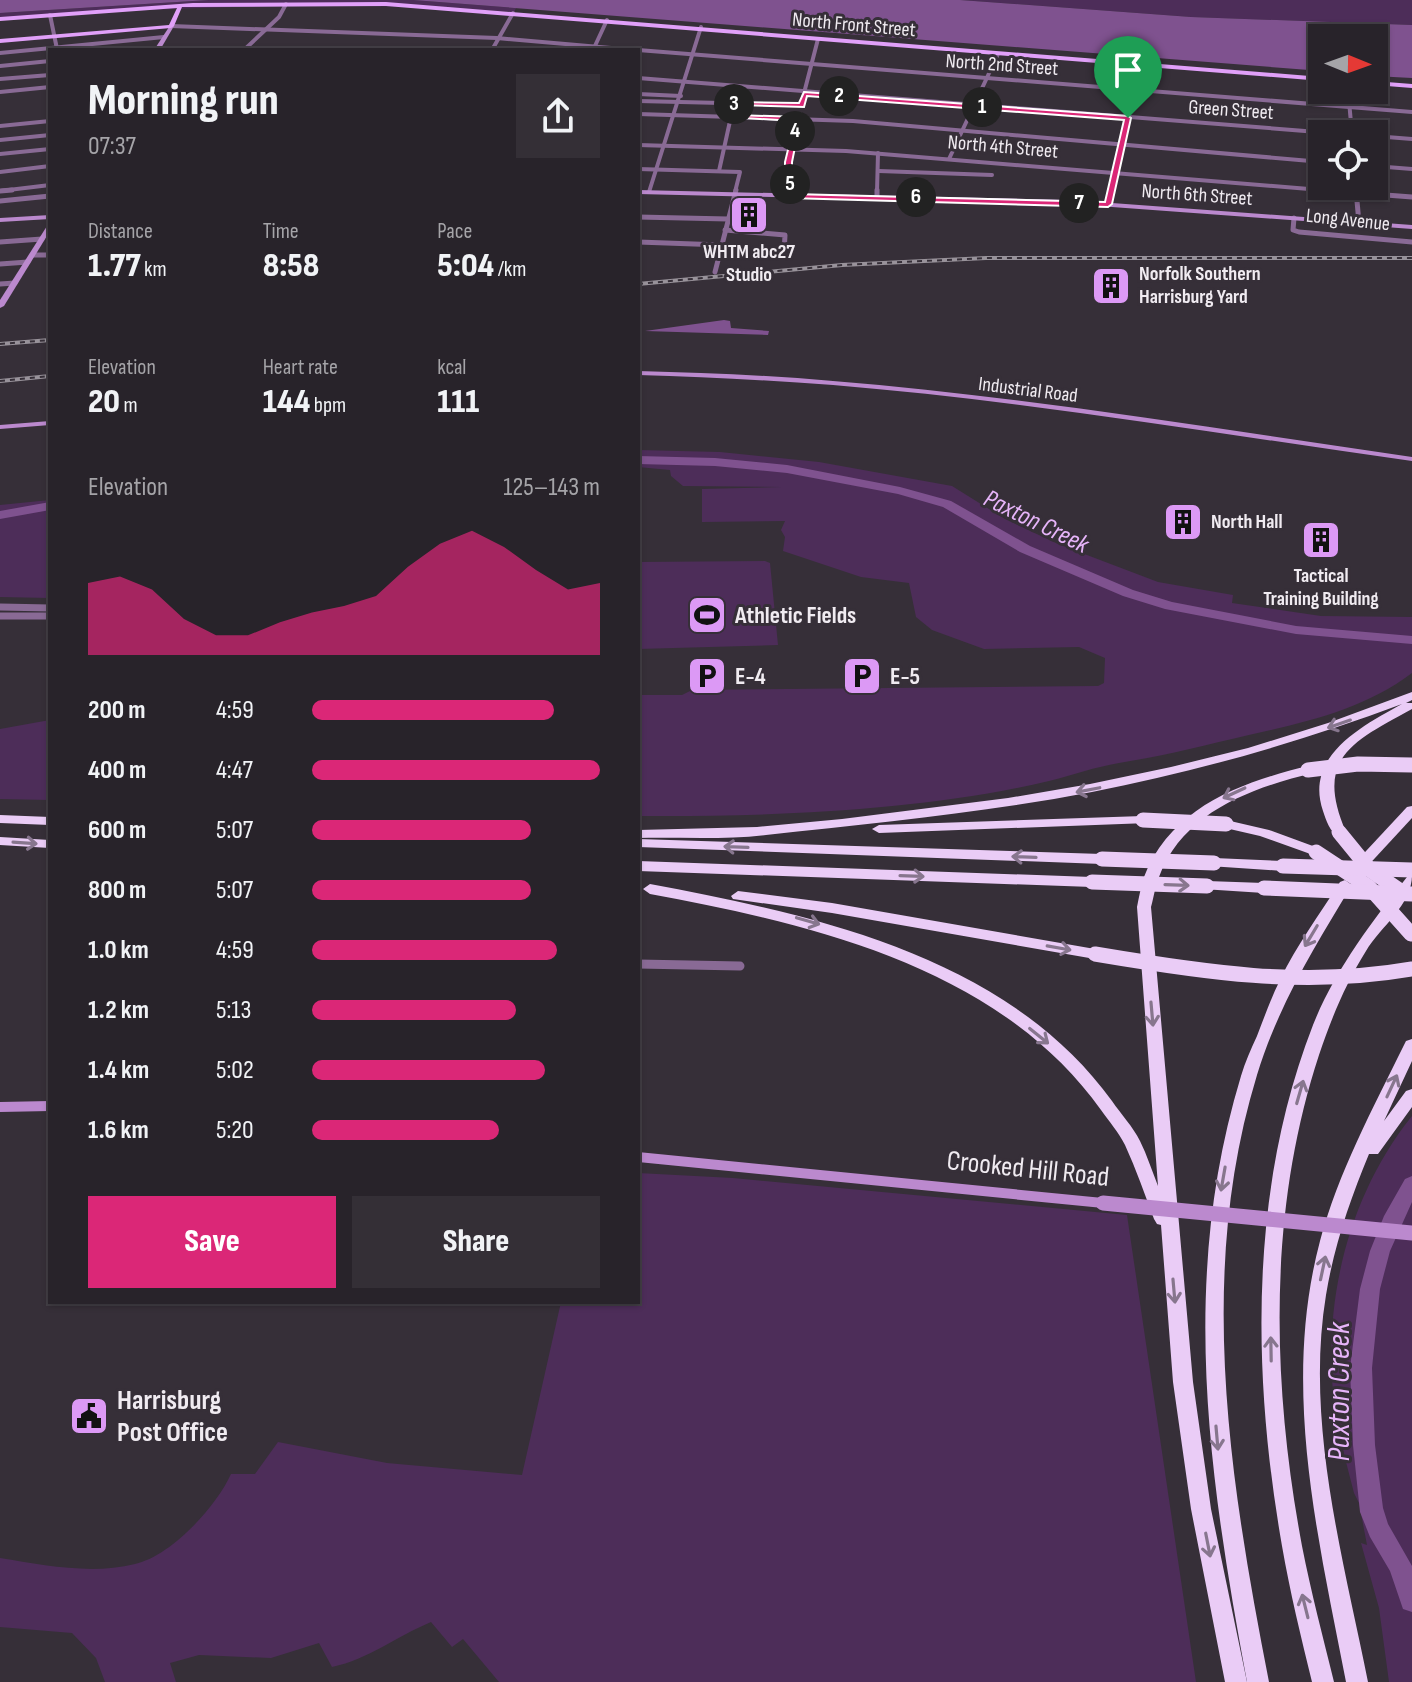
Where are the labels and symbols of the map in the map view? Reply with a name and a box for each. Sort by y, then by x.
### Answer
street label: North Front Street [791,8,917,42]
north arrow [1308,24,1388,104]
pin [1094,36,1162,118]
street label: North 2nd Street [945,49,1059,81]
pin: 2 [819,76,859,116]
pin: 3 [714,84,754,124]
pin: 1 [962,87,1002,127]
street label: Green Street [1188,95,1274,125]
pin: 4 [775,111,815,151]
street label: North 4th Street [947,130,1059,164]
pin: 5 [770,164,810,204]
pin: 6 [896,177,936,217]
street label: North 6th Street [1141,179,1253,211]
pin: 7 [1059,183,1099,223]
building icon: WHTM abc27 Studio [728,194,770,236]
street label: Long Avenue [1305,204,1391,236]
place label: WHTM abc27 Studio [703,240,795,287]
place label: Norfolk Southern Harrisburg Yard [1139,262,1261,309]
building icon: Norfolk Southern Harrisburg Yard [1090,265,1132,307]
street label: Industrial Road [977,372,1079,408]
water label: Paxton Creek [978,483,1095,561]
building icon: North Hall [1162,501,1204,543]
place label: North Hall [1211,510,1282,534]
building icon: Tactical Training Building [1300,519,1342,561]
place label: Tactical Training Building [1263,564,1379,611]
sports icon: Athletic Fields [686,594,728,636]
place label: Athletic Fields [734,601,856,630]
parking icon: E-4 [686,655,728,697]
parking icon: E-5 [841,655,883,697]
place label: E-4 [735,662,766,691]
place label: E-5 [890,662,920,691]
one-way arrow [1327,718,1352,732]
one-way arrow [1076,784,1101,799]
one-way arrow [1223,786,1247,801]
one-way arrow [11,836,38,851]
one-way arrow [723,839,750,854]
one-way arrow [1011,849,1038,864]
one-way arrow [898,869,925,884]
one-way arrow [1163,878,1190,893]
one-way arrow [795,914,821,929]
one-way arrow [1303,924,1319,947]
one-way arrow [1046,941,1071,956]
one-way arrow [1145,1000,1160,1027]
one-way arrow [1028,1027,1049,1045]
one-way arrow [1385,1074,1400,1098]
one-way arrow [1293,1079,1308,1105]
street label: Crooked Hill Road [945,1144,1111,1194]
one-way arrow [1215,1166,1230,1191]
one-way arrow [1316,1256,1331,1281]
one-way arrow [1167,1277,1182,1304]
water label: Paxton Creek [1320,1321,1359,1462]
one-way arrow [1263,1336,1279,1363]
place label: Harrisburg Post Office [117,1384,228,1449]
public building icon: Harrisburg Post Office [68,1395,110,1437]
one-way arrow [1210,1424,1225,1451]
one-way arrow [1201,1532,1216,1557]
one-way arrow [1297,1594,1312,1620]

